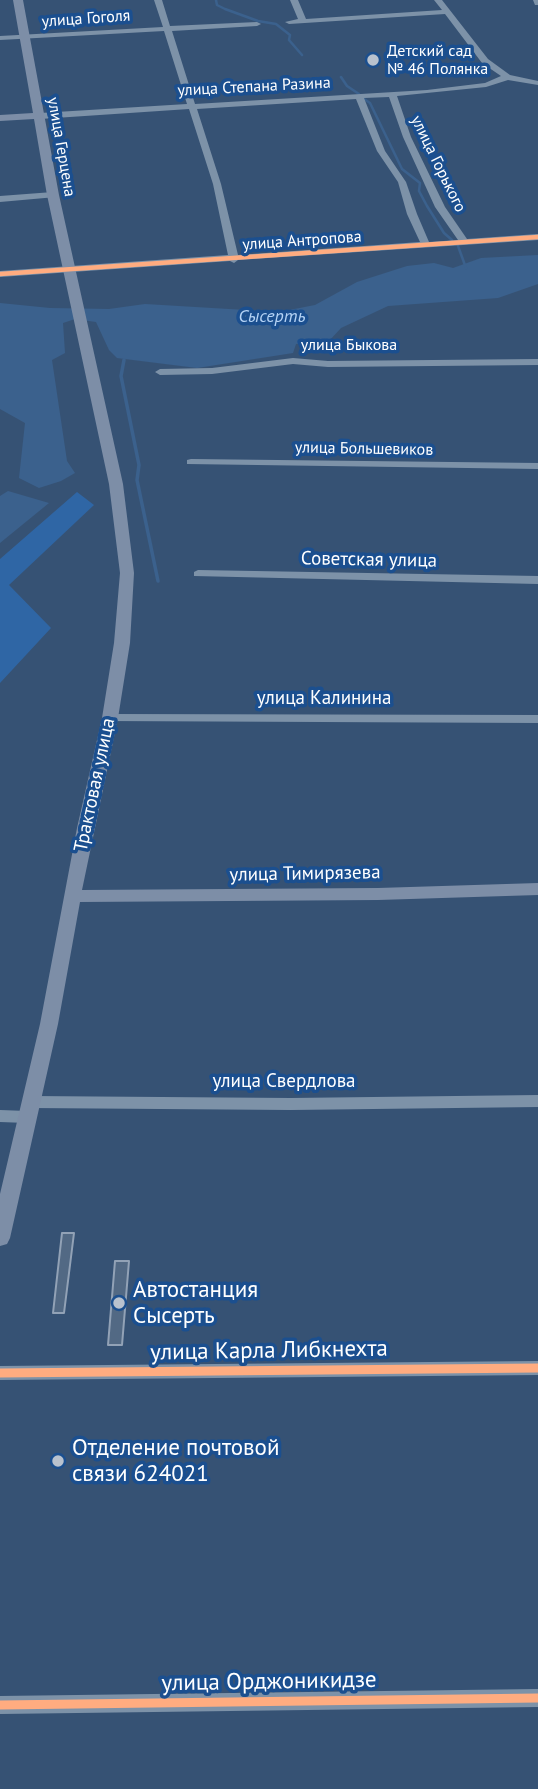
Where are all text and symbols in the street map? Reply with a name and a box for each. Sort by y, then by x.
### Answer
street label: улица Гоголя [41,6,131,32]
place label: Детский сад № 46 Полянка [387,41,488,79]
marker: Детский сад № 46 Полянка [365,52,381,68]
street label: улица Степана Разина [177,73,331,101]
street label: улица Герцена [43,96,79,198]
street label: улица Горького [406,113,470,215]
street label: улица Антропова [242,227,362,255]
water label: Сысерть [238,306,306,328]
street label: улица Быкова [301,335,397,355]
street label: улица Большевиков [295,438,433,460]
street label: Советская улица [301,547,437,573]
street label: улица Калинина [257,688,391,710]
street label: Трактовая улица [70,716,120,854]
street label: улица Тимирязева [229,861,381,887]
street label: улица Свердлова [212,1071,356,1093]
place label: Автостанция Сысерть [133,1276,258,1330]
marker: Автостанция Сысерть [111,1295,127,1311]
street label: улица Карла Либкнехта [150,1335,388,1367]
place label: Отделение почтовой связи 624021 [72,1434,279,1488]
marker: Отделение почтовой связи 624021 [50,1453,66,1469]
street label: улица Орджоникидзе [161,1666,377,1698]

